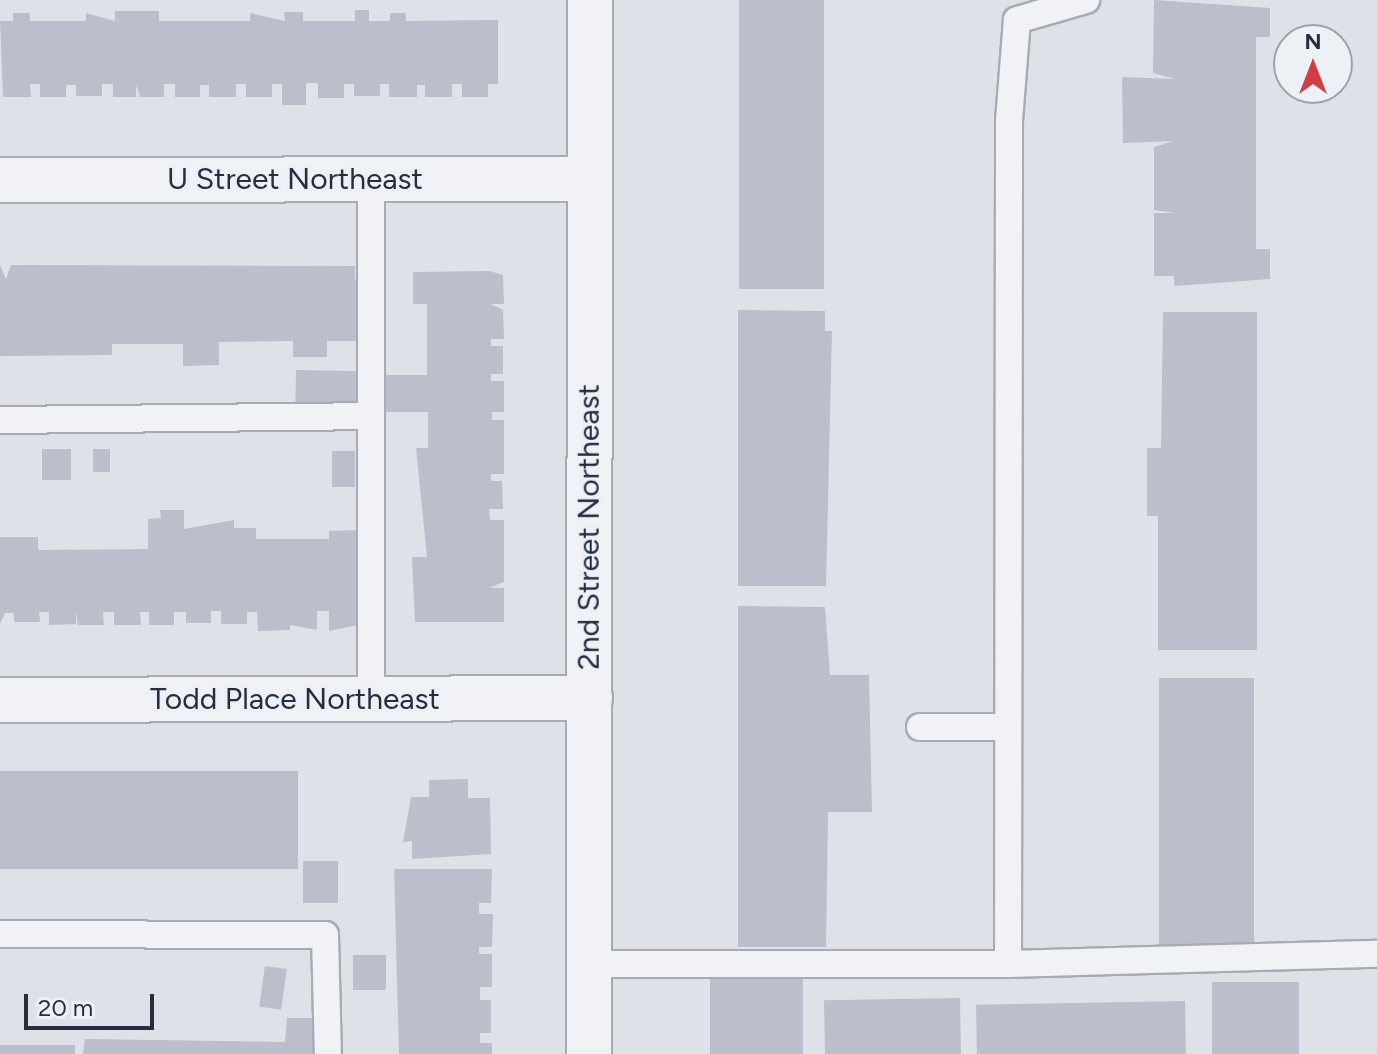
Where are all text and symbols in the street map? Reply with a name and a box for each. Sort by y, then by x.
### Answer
north arrow [1273,24,1353,104]
text: N [1304,28,1322,55]
street label: U Street Northeast [167,161,423,197]
street label: 2nd Street Northeast [571,384,607,670]
street label: Todd Place Northeast [150,681,440,717]
scale bar [28,978,158,1028]
text: 20 m [38,993,93,1022]

